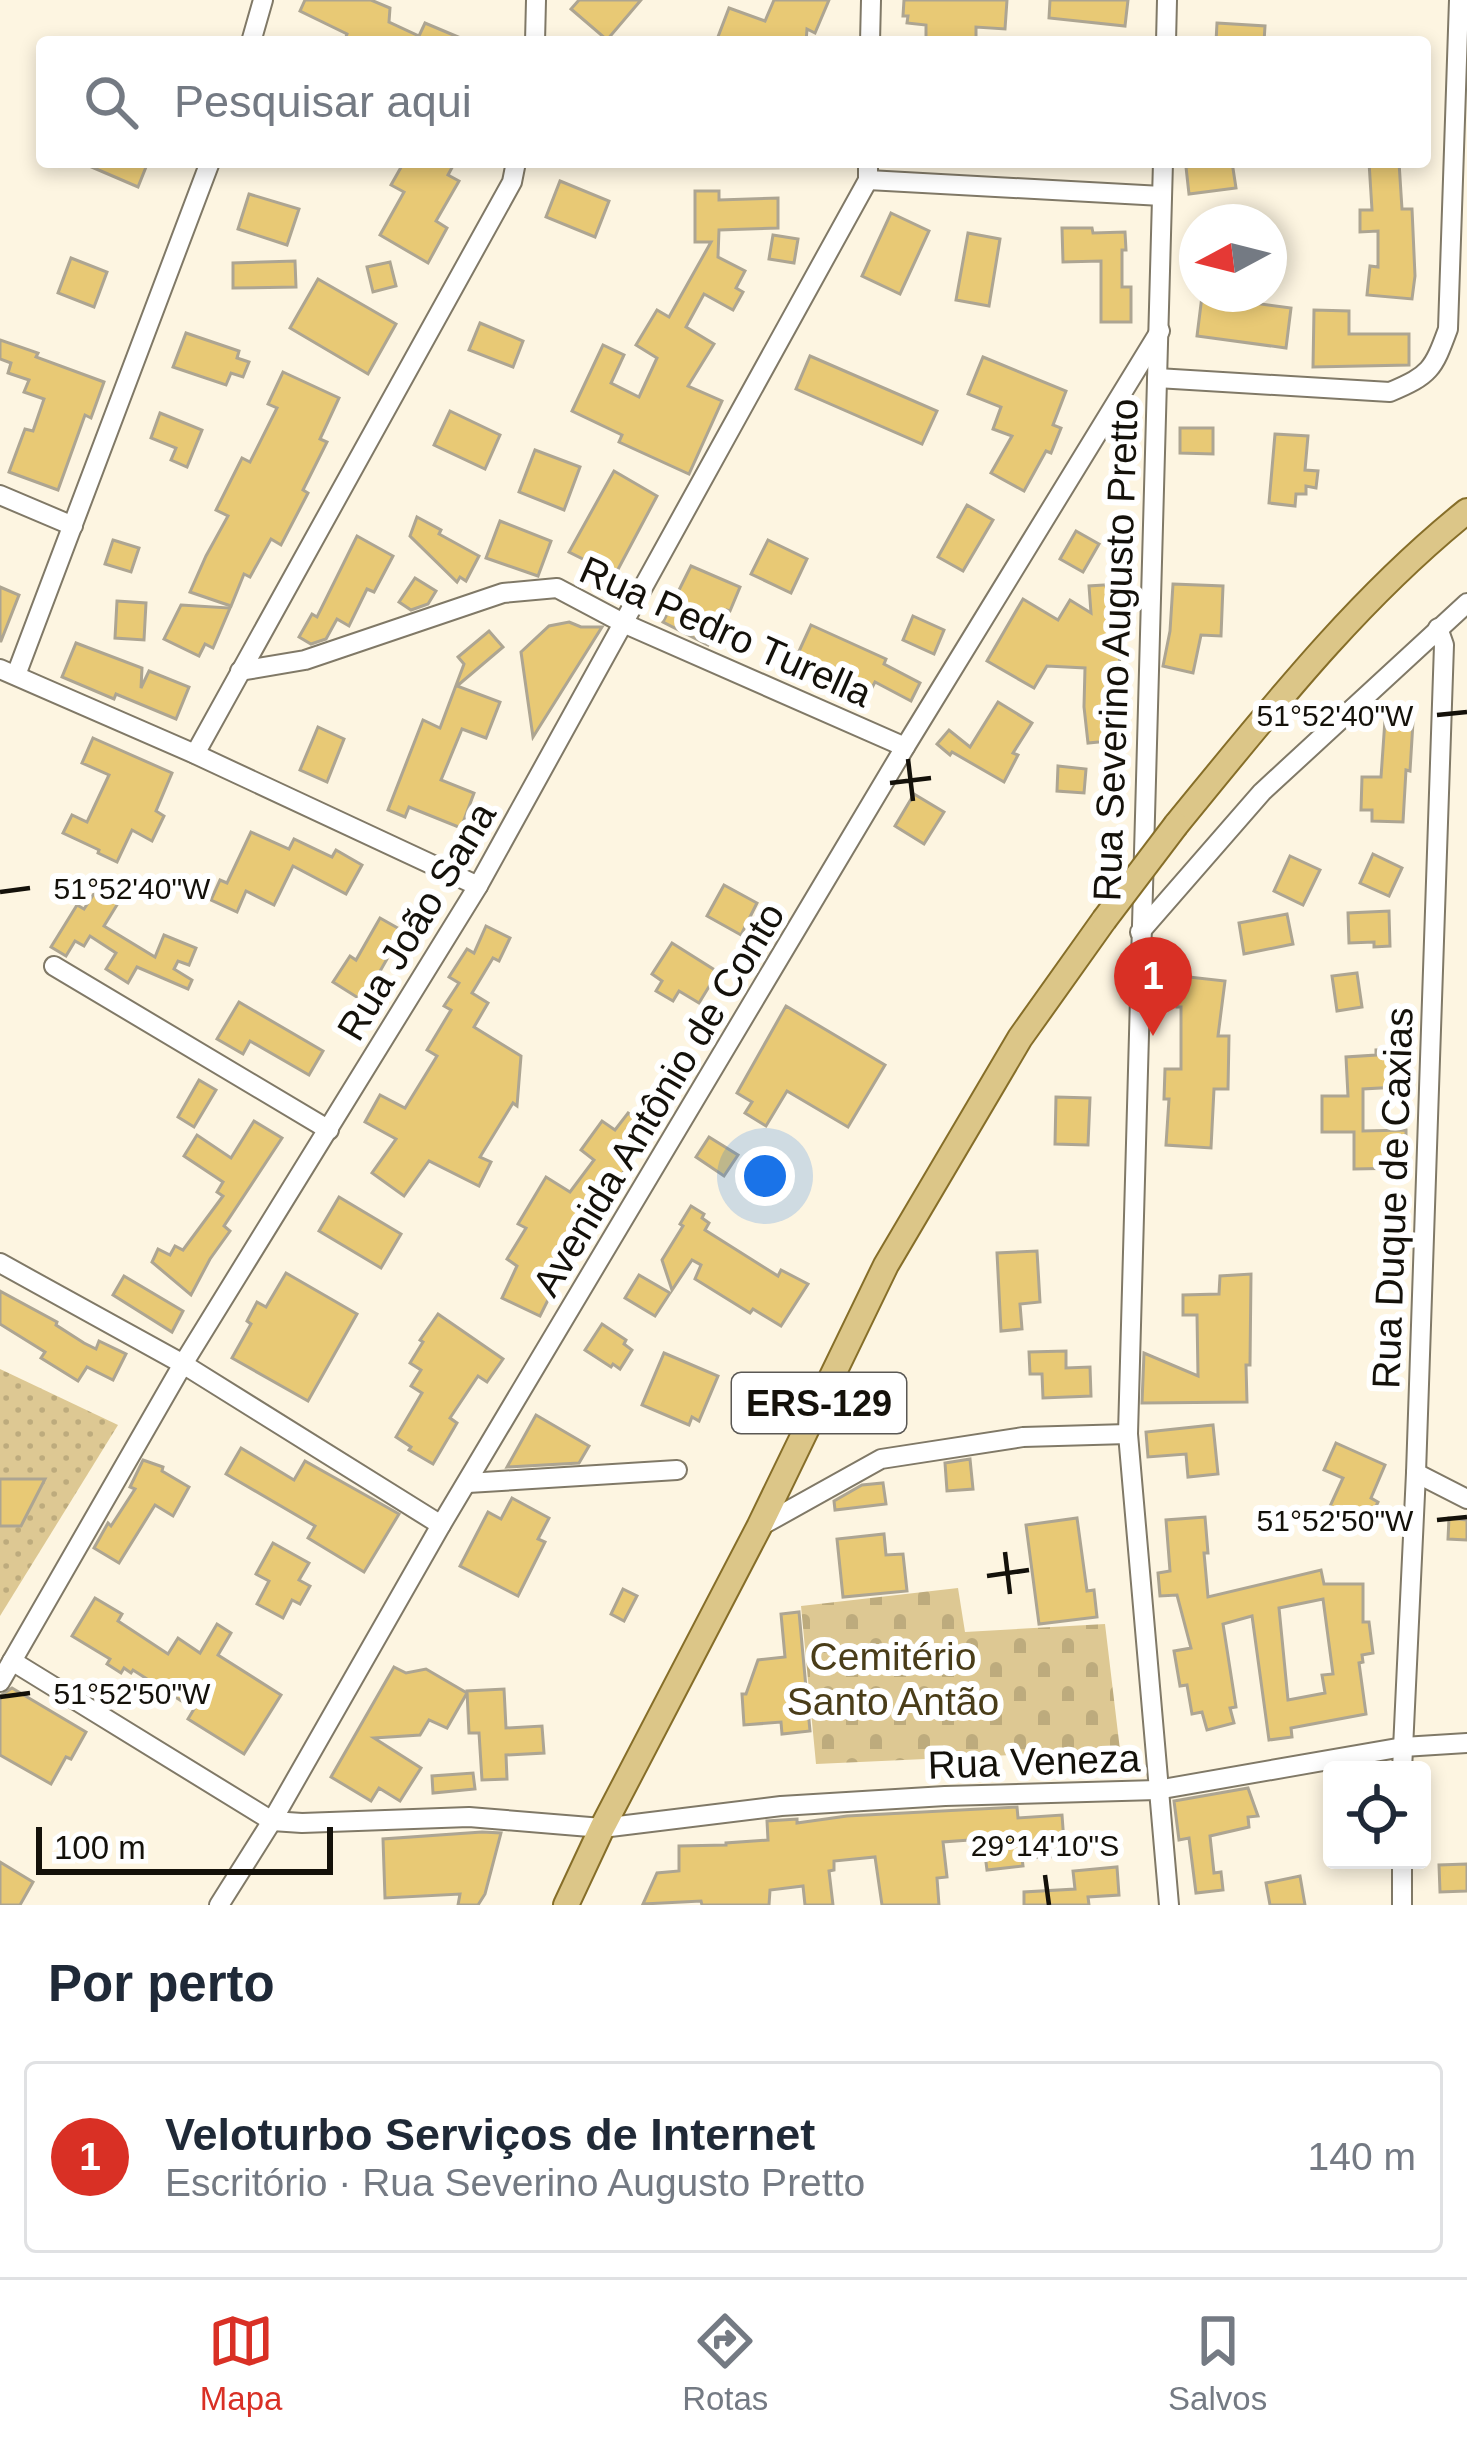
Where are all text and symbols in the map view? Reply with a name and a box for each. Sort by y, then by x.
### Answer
search box [36,36,1431,168]
icon: search [78,69,144,135]
text: Pesquisar aqui [174,76,472,127]
north arrow [1179,204,1287,312]
street label: Rua Severino Augusto Pretto [1085,398,1146,902]
street label: Rua Pedro Turella [573,548,878,715]
text: 51°52'40"W [1257,699,1414,732]
street label: Rua João Sana [329,795,504,1048]
text: 51°52'40"W [54,872,211,905]
street label: Avenida Antônio de Conto [524,895,793,1303]
pin: 1 [1114,937,1192,1036]
street label: Rua Duque de Caxias [1364,1007,1421,1389]
your location [735,1146,795,1206]
road number: ERS-129 [732,1373,906,1433]
text: 51°52'50"W [1257,1504,1414,1537]
park label: Cemitério Santo Antão [787,1635,999,1723]
text: 51°52'50"W [54,1677,211,1710]
street label: Rua Veneza [927,1736,1141,1787]
map controls [1323,1761,1431,1869]
button: locate [1323,1761,1431,1869]
scale bar [36,1821,333,1874]
text: 100 m [54,1829,146,1866]
text: 29°14'10"S [971,1829,1119,1862]
text: Por perto [48,1955,275,2012]
text: Veloturbo Serviços de Internet [165,2109,815,2160]
text: 1 [79,2135,101,2178]
text: 140 m [1308,2135,1416,2178]
text: Escritório · Rua Severino Augusto Pretto [165,2161,865,2204]
tab: Mapa [200,2308,282,2418]
tab: Rotas [682,2308,768,2418]
tab: Salvos [1168,2308,1267,2418]

